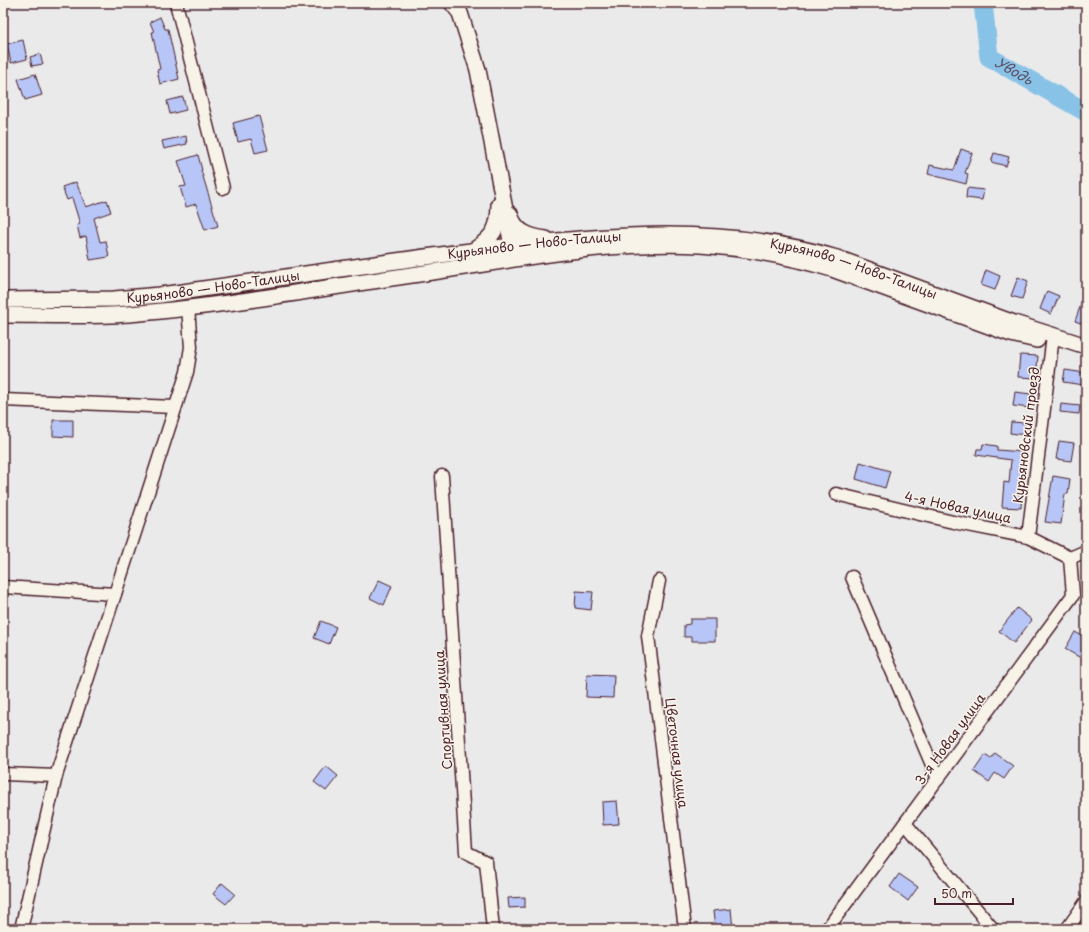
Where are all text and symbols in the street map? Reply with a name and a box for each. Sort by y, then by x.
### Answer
water label: Уводь [991,52,1038,90]
street label: Курьяново — Ново-Талицы [446,226,622,263]
street label: Курьяново — Ново-Талицы [769,233,940,303]
street label: Курьяново — Ново-Талицы [126,265,301,307]
street label: Курьяновский проезд [1008,366,1043,504]
street label: 4-я Новая улица [903,486,1014,527]
street label: Спортивная улица [429,649,456,770]
street label: 3-я Новая улица [910,688,990,788]
street label: Цветочная улица [661,697,694,810]
scale bar [935,880,1013,906]
text: 50 m [941,884,972,902]

